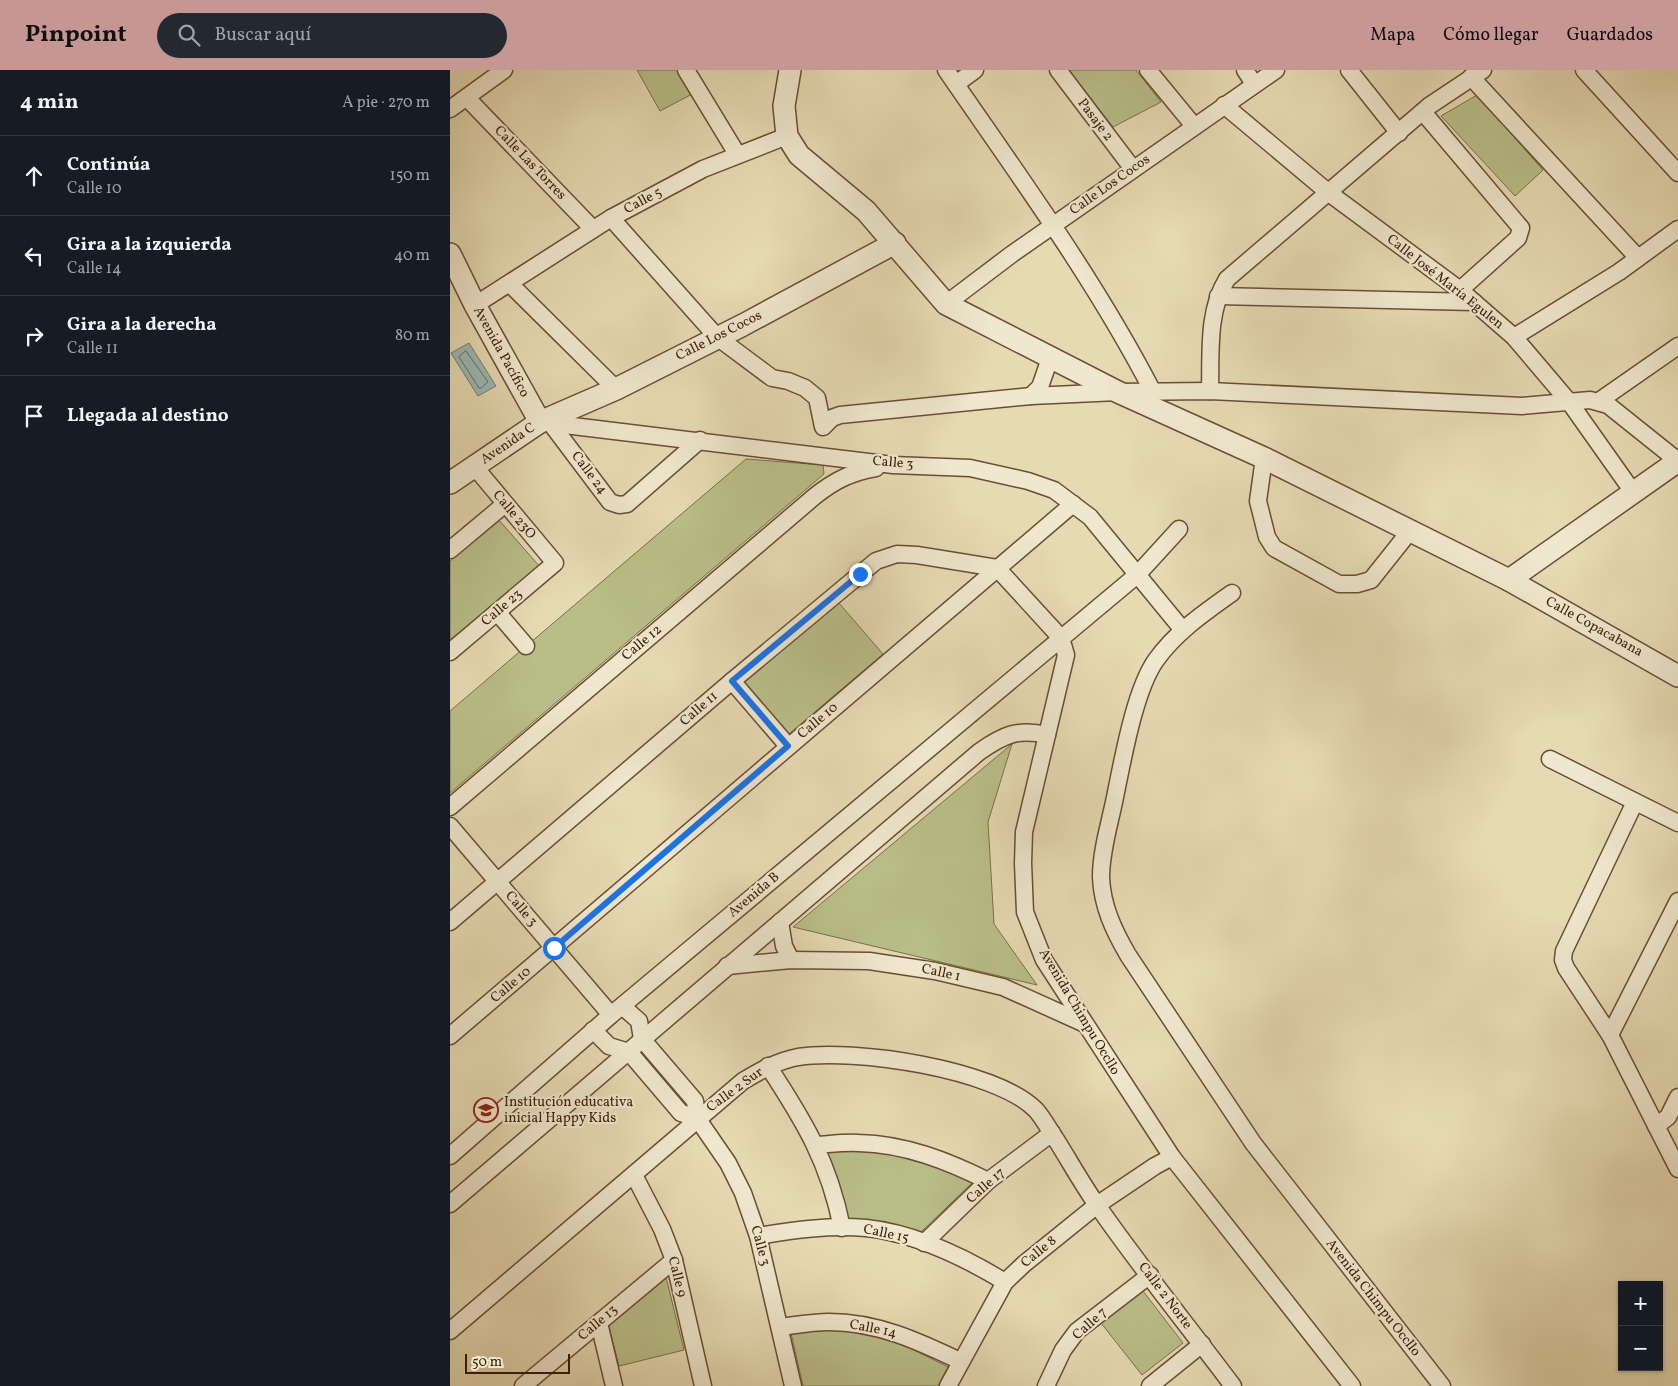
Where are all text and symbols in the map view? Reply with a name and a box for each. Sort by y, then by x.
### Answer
search box [157,13,507,58]
text: Pinpoint [25,18,127,52]
icon: search [175,21,203,49]
text: Buscar aquí [215,22,311,48]
text: Mapa [1370,23,1415,48]
text: Cómo llegar [1443,23,1539,48]
text: Guardados [1567,23,1653,48]
text: 4 min [20,88,79,117]
text: A pie · 270 m [342,92,430,114]
street label: Pasaje 2 [1073,95,1117,145]
street label: Calle Las Torres [490,122,570,204]
street label: Calle Los Cocos [1066,150,1154,220]
text: Continúa [67,152,150,178]
icon: ahead [20,162,48,190]
text: 150 m [389,165,430,187]
text: Calle 10 [67,178,122,200]
street label: Calle 5 [621,183,665,219]
street label: Calle José María Egulen [1382,230,1508,334]
text: Gira a la izquierda [67,232,232,258]
icon: left [20,242,48,270]
text: 40 m [394,245,430,267]
text: Calle 14 [67,258,122,280]
street label: Avenida Pacífico [468,303,534,401]
street label: Calle Los Cocos [673,306,765,366]
text: Gira a la derecha [67,312,217,338]
icon: right [20,322,48,350]
text: 80 m [395,325,430,347]
text: Calle 11 [67,338,118,360]
icon: arrive [20,402,48,430]
text: Llegada al destino [67,403,229,429]
street label: Avenida C [477,419,539,469]
street label: Calle 24 [567,448,611,498]
street label: Calle 3 [872,452,914,474]
street label: Calle 23O [488,487,540,543]
route end [849,563,872,586]
street label: Calle 23 [477,585,527,631]
street label: Calle Copacabana [1542,592,1646,662]
street label: Calle 12 [618,621,666,665]
street label: Calle 11 [676,687,722,731]
street label: Calle 10 [794,698,842,744]
street label: Avenida B [724,868,784,922]
street label: Calle 3 [501,887,541,931]
route start [543,937,566,960]
street label: Avenida Chimpu Occllo [1034,945,1124,1079]
street label: Calle 1 [920,960,962,986]
street label: Calle 10 [487,962,535,1008]
street label: Calle 2 Sur [703,1063,767,1117]
place label: Institución educativa inicial Happy Kids [504,1093,633,1128]
school or university icon: Institución educativa inicial Happy Kids [473,1097,499,1123]
street label: Calle 17 [962,1164,1010,1208]
street label: Calle 15 [861,1220,911,1248]
street label: Calle 3 [746,1224,774,1268]
street label: Calle 8 [1017,1232,1061,1272]
street label: Avenida Chimpu Occllo [1321,1235,1425,1361]
street label: Calle 9 [663,1255,691,1299]
street label: Calle 2 Norte [1134,1259,1197,1334]
map controls [1618,1281,1663,1371]
button: + [1618,1281,1663,1326]
street label: Calle 13 [574,1301,622,1345]
street label: Calle 7 [1069,1303,1112,1345]
street label: Calle 14 [848,1315,898,1343]
button: − [1618,1326,1663,1371]
scale bar [465,1351,570,1374]
text: 50 m [472,1353,502,1372]

